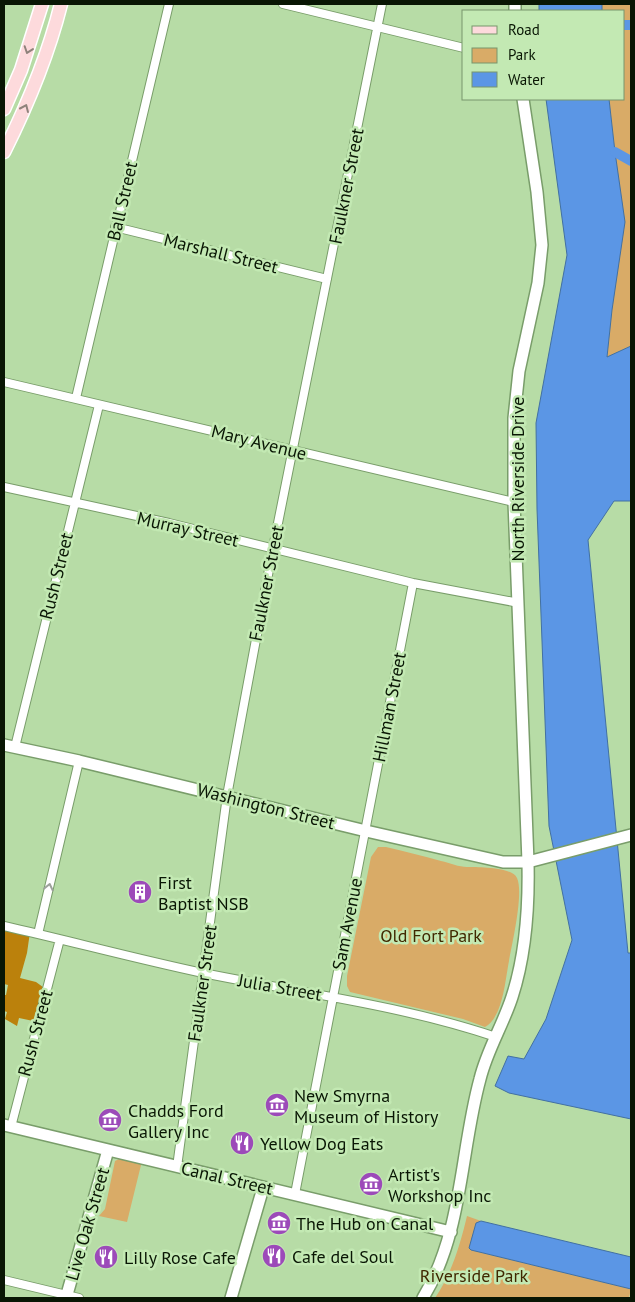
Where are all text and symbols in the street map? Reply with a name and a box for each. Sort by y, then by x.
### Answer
legend [462,10,625,100]
text: Road [508,20,540,39]
text: Park [508,45,536,64]
one-way arrow [24,46,34,54]
text: Water [508,70,545,89]
one-way arrow [19,104,29,113]
street label: Faulkner Street [323,126,369,246]
street label: Ball Street [102,159,142,243]
street label: Marshall Street [161,228,281,278]
street label: North Riverside Drive [506,397,529,561]
street label: Mary Avenue [209,419,309,465]
street label: Murray Street [135,506,241,552]
street label: Faulkner Street [243,523,289,643]
street label: Rush Street [34,530,78,622]
street label: Hillman Street [367,650,411,764]
street label: Washington Street [195,778,337,834]
place label: First Baptist NSB [158,871,249,915]
street label: Sam Avenue [327,876,367,972]
building icon: First Baptist NSB [127,879,153,905]
one-way arrow [43,882,54,891]
street label: Faulkner Street [182,923,222,1043]
park label: Old Fort Park [380,924,482,947]
street label: Julia Street [235,968,324,1006]
street label: Rush Street [12,987,58,1079]
place label: New Smyrna Museum of History [294,1084,439,1128]
museum icon: New Smyrna Museum of History [264,1092,290,1118]
place label: Chadds Ford Gallery Inc [128,1099,224,1143]
museum icon: Chadds Ford Gallery Inc [97,1107,123,1133]
restaurant icon: Yellow Dog Eats [229,1130,255,1156]
place label: Yellow Dog Eats [260,1132,383,1155]
street label: Canal Street [179,1156,275,1200]
place label: Artist's Workshop Inc [388,1163,491,1207]
street label: Live Oak Street [60,1165,114,1283]
museum icon: Artist's Workshop Inc [358,1171,384,1197]
museum icon: The Hub on Canal [266,1210,292,1236]
place label: The Hub on Canal [296,1212,434,1235]
restaurant icon: Cafe del Soul [261,1243,287,1269]
restaurant icon: Lilly Rose Cafe [93,1244,119,1270]
place label: Cafe del Soul [292,1245,394,1268]
place label: Lilly Rose Cafe [124,1246,236,1269]
park label: Riverside Park [420,1264,529,1287]

